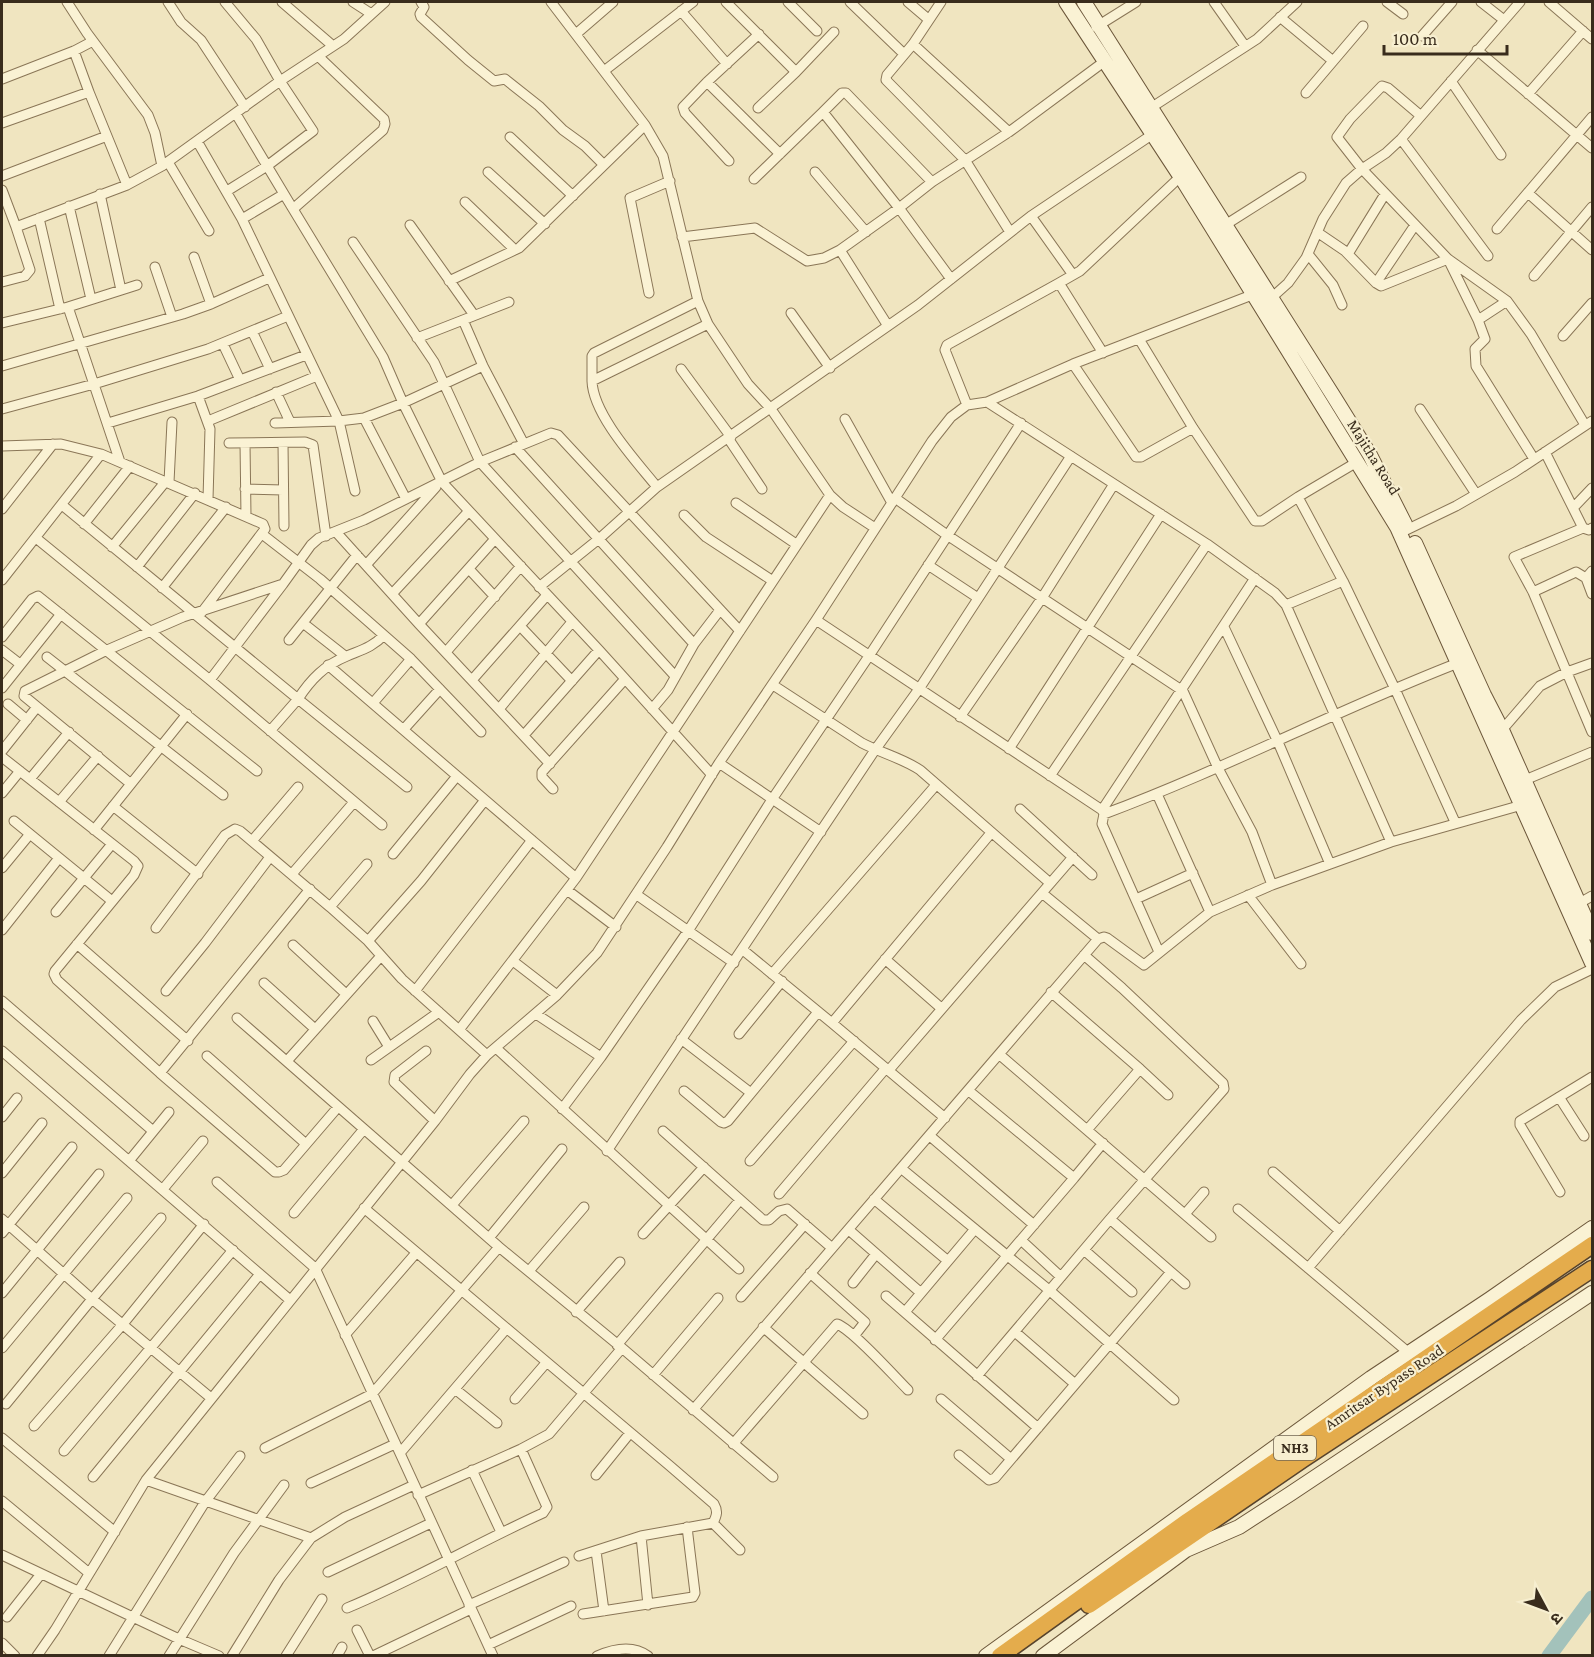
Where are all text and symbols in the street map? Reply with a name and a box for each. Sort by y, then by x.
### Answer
scale bar [1384,18,1507,56]
text: 100 m [1393,29,1438,49]
street label: Majitha Road [1343,416,1404,499]
street label: Amritsar Bypass Road [1322,1341,1448,1434]
road number: NH3 [1274,1436,1316,1460]
north arrow [1516,1579,1576,1639]
text: उ [1547,1609,1566,1628]

